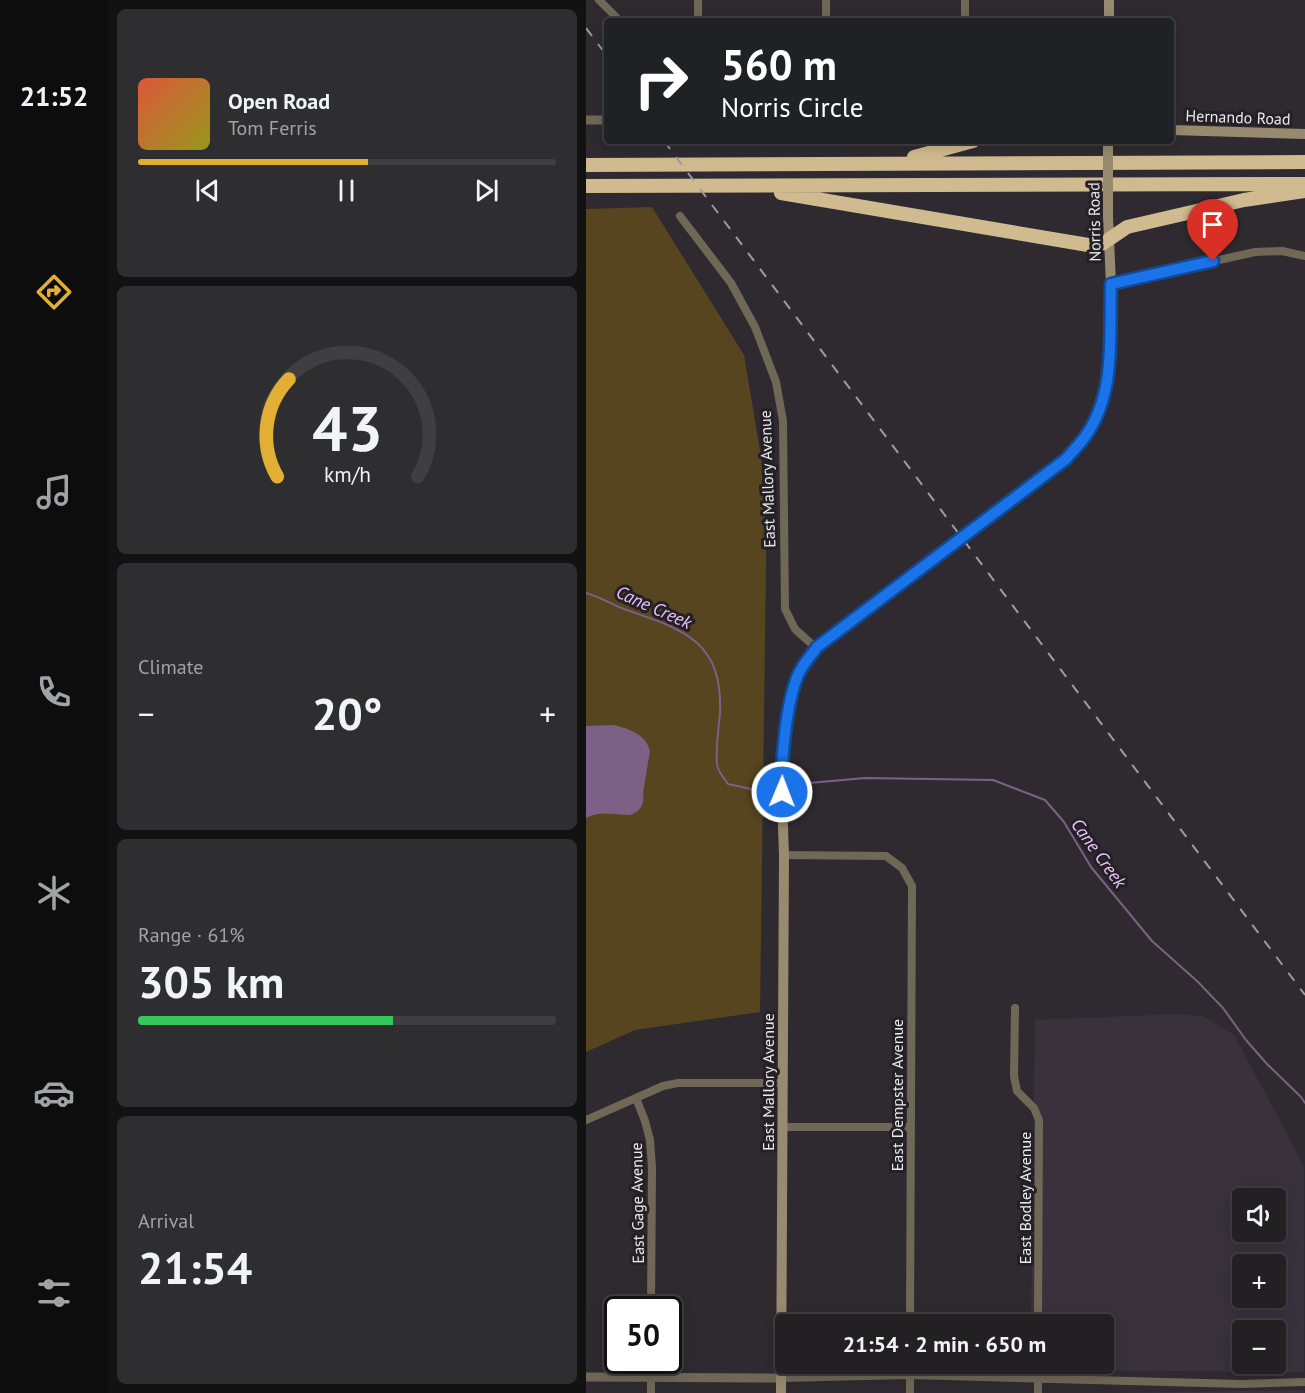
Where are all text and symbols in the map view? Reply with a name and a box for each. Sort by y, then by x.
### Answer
text: 560 m [721,37,837,92]
icon: right [622,42,700,120]
text: 21:52 [20,79,88,113]
text: Open Road [228,87,330,115]
text: Norris Circle [721,90,863,124]
street label: Hernando Road [1185,105,1291,129]
text: Tom Ferris [228,115,317,141]
icon: previous [191,174,224,207]
icon: pause [330,174,363,207]
icon: next [470,174,503,207]
street label: Norris Road [1083,182,1105,262]
pin [1187,199,1238,261]
icon: arrive [1196,208,1229,241]
icon: directions [33,271,75,313]
text: 43 [312,387,382,468]
street label: East Mallory Avenue [755,410,779,548]
text: km/h [323,460,370,488]
icon: music [33,471,75,513]
water label: Cane Creek [613,580,696,634]
text: Climate [138,654,204,680]
icon: phone [33,671,75,713]
text: 20° [312,684,382,742]
text: − [138,692,155,735]
text: + [539,692,556,735]
position arrow [750,760,814,824]
water label: Cane Creek [1066,814,1132,893]
icon: climate [33,872,75,914]
text: Range · 61% [138,922,245,948]
text: 305 km [138,952,284,1010]
street label: East Mallory Avenue [758,1013,778,1151]
street label: East Dempster Avenue [887,1019,907,1171]
icon: car [33,1072,75,1114]
street label: East Bodley Avenue [1015,1132,1035,1264]
street label: East Gage Avenue [626,1142,648,1264]
map controls [1232,1188,1286,1374]
button: sound [1232,1188,1286,1242]
text: Arrival [138,1208,194,1234]
text: 21:54 [138,1238,252,1296]
button: + [1232,1254,1286,1308]
icon: filters [33,1272,75,1314]
speed limit sign: 50 [604,1296,682,1374]
button: − [1232,1320,1286,1374]
text: 21:54 · 2 min · 650 m [843,1330,1046,1358]

